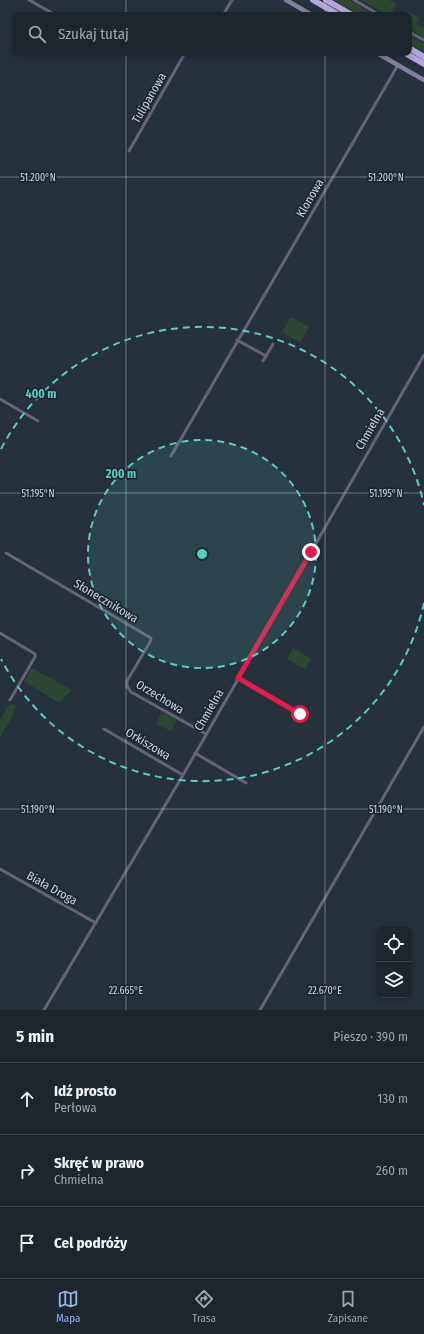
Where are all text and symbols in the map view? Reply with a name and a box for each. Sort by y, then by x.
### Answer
search box [12,12,412,56]
icon: search [26,23,48,45]
text: Szukaj tutaj [58,25,129,43]
street label: Tulipanowa [129,70,169,126]
text: 51.200°N [20,172,56,184]
text: 51.200°N [368,172,404,184]
street label: Klonowa [293,176,327,220]
text: 400 m [26,387,56,401]
street label: Chmielna [352,406,388,452]
text: 200 m [105,467,136,481]
text: 51.195°N [21,488,55,500]
text: 51.195°N [369,488,403,500]
route end [302,543,320,561]
centre of rings [195,547,209,561]
street label: Słonecznikowa [71,576,141,626]
street label: Orzechowa [133,677,187,717]
street label: Chmielna [191,687,227,733]
route start [291,705,309,723]
street label: Orkiszowa [123,725,173,763]
text: 51.190°N [21,804,55,816]
text: 51.190°N [369,804,403,816]
street label: Biała Droga [24,868,80,908]
map controls [376,926,412,998]
button: locate [376,926,412,962]
button: layers [376,962,412,998]
text: 22.665°E [109,985,144,997]
text: 22.670°E [308,985,342,997]
text: 5 min [16,1026,54,1047]
text: Pieszo · 390 m [333,1029,408,1044]
text: Idź prosto [54,1082,116,1100]
icon: ahead [16,1088,38,1110]
text: 130 m [377,1091,408,1106]
text: Perłowa [54,1100,97,1115]
text: Skręć w prawo [54,1154,144,1172]
icon: right [16,1160,38,1182]
text: 260 m [376,1163,408,1178]
text: Chmielna [54,1172,104,1187]
icon: arrive [16,1232,38,1254]
text: Cel podróży [54,1234,127,1252]
tab: Mapa [56,1288,80,1325]
tab: Trasa [192,1288,216,1325]
tab: Zapisane [328,1288,368,1325]

